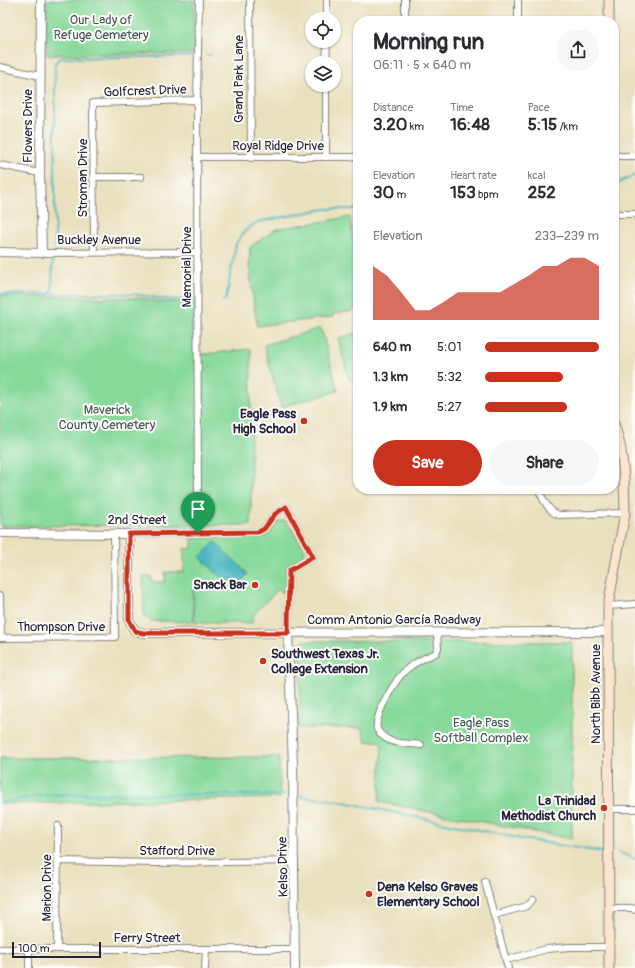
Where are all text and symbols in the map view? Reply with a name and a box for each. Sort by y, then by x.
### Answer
park label: Our Lady of Refuge Cemetery [53,12,149,43]
map controls [305,12,341,92]
button: locate [305,12,341,48]
text: Morning run [373,28,484,56]
button: share [557,29,599,71]
street label: Grand Park Lane [231,35,247,123]
button: layers [305,56,341,92]
text: 06:11 · 5 × 640 m [373,57,471,73]
street label: Golfcrest Drive [103,82,187,100]
street label: Flowers Drive [20,88,36,163]
text: Distance [373,101,413,114]
text: Time [450,101,473,114]
text: Pace [528,101,549,114]
text: 3.20 [373,114,407,135]
text: 16:48 [450,114,490,135]
text: 5:15 [528,114,557,135]
text: km [407,120,424,133]
text: /km [557,120,578,133]
street label: Stroman Drive [75,138,91,217]
street label: Royal Ridge Drive [232,138,324,154]
text: Elevation [373,169,415,182]
text: Heart rate [450,169,497,182]
text: kcal [528,169,546,182]
text: 30 [373,182,394,203]
text: 153 [450,182,476,203]
text: 252 [528,182,556,203]
text: m [394,188,406,201]
text: bpm [476,188,498,201]
street label: Memorial Drive [179,226,195,307]
text: Elevation [373,228,423,244]
text: 233–239 m [535,228,599,244]
street label: Buckley Avenue [57,232,141,248]
text: 640 m [373,339,411,355]
text: 5:01 [437,339,461,355]
text: 1.3 km [373,369,408,385]
text: 5:32 [437,369,462,385]
text: 1.9 km [373,399,407,415]
text: 5:27 [437,399,462,415]
park label: Maverick County Cemetery [59,402,156,433]
place label: Eagle Pass High School [233,406,296,437]
marker: Eagle Pass High School [299,416,309,426]
button: Save [373,440,482,486]
button: Share [490,440,599,486]
pin [181,492,215,533]
icon: arrive [187,498,209,520]
street label: 2nd Street [107,512,167,528]
place label: Snack Bar [193,577,247,593]
marker: Snack Bar [250,580,260,590]
street label: Comm Antonio García Roadway [307,612,481,628]
street label: Thompson Drive [17,619,106,635]
street label: North Bibb Avenue [588,644,604,744]
place label: Southwest Texas Jr. College Extension [271,646,380,677]
marker: Southwest Texas Jr. College Extension [258,656,268,666]
park label: Eagle Pass Softball Complex [434,715,528,746]
place label: La Trinidad Methodist Church [501,793,596,824]
marker: La Trinidad Methodist Church [599,803,609,813]
street label: Kelso Drive [274,836,292,897]
street label: Stafford Drive [139,843,215,859]
street label: Marion Drive [39,854,55,922]
place label: Dena Kelso Graves Elementary School [377,879,480,910]
marker: Dena Kelso Graves Elementary School [364,889,374,899]
street label: Ferry Street [114,930,181,946]
scale bar [12,940,101,959]
text: 100 m [18,942,49,955]

